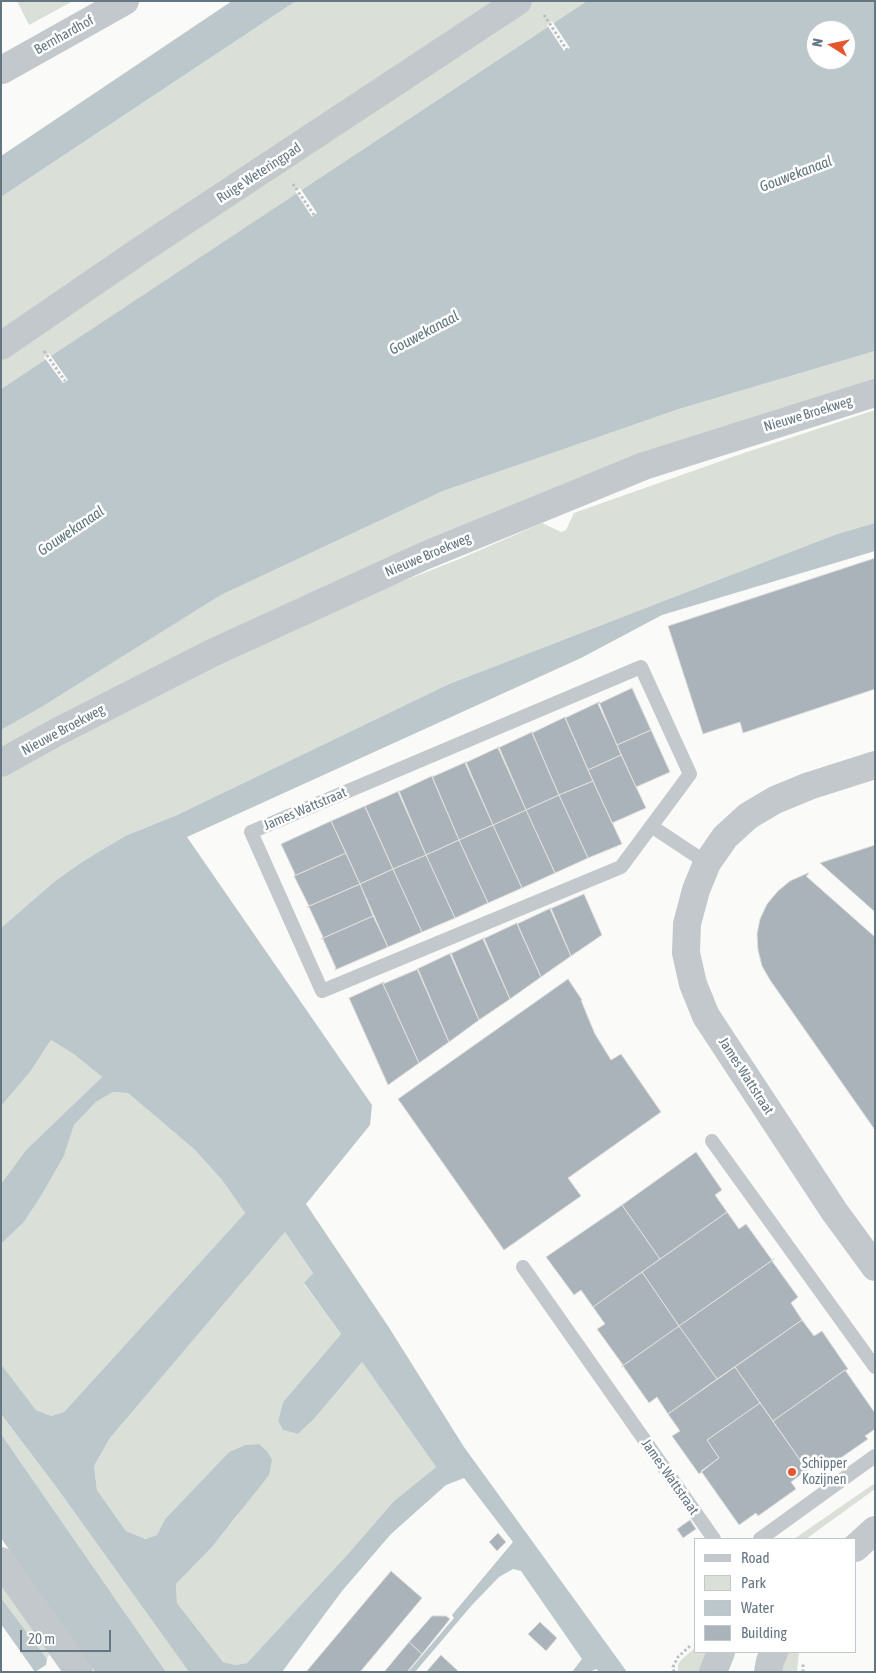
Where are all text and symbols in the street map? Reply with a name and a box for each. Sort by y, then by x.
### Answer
street label: Bernhardhof [31,12,97,58]
north arrow [806,20,856,70]
text: N [809,37,826,48]
street label: Ruige Weteringpad [214,139,304,207]
water label: Gouwekanaal [757,152,835,196]
water label: Gouwekanaal [386,307,462,359]
street label: Nieuwe Broekweg [762,393,854,435]
water label: Gouwekanaal [34,502,108,560]
street label: Nieuwe Broekweg [383,529,473,581]
street label: Nieuwe Broekweg [19,701,107,759]
street label: James Wattstraat [261,784,349,834]
street label: James Wattstraat [715,1034,777,1118]
street label: James Wattstraat [638,1436,702,1518]
place label: Schipper Kozijnen [802,1456,847,1488]
marker: Schipper Kozijnen [786,1466,798,1478]
legend [694,1538,856,1653]
text: Road [741,1549,770,1566]
text: Park [741,1574,766,1591]
text: Water [741,1599,774,1616]
scale bar [22,1620,114,1652]
text: Building [741,1624,787,1641]
text: 20 m [28,1630,55,1647]

